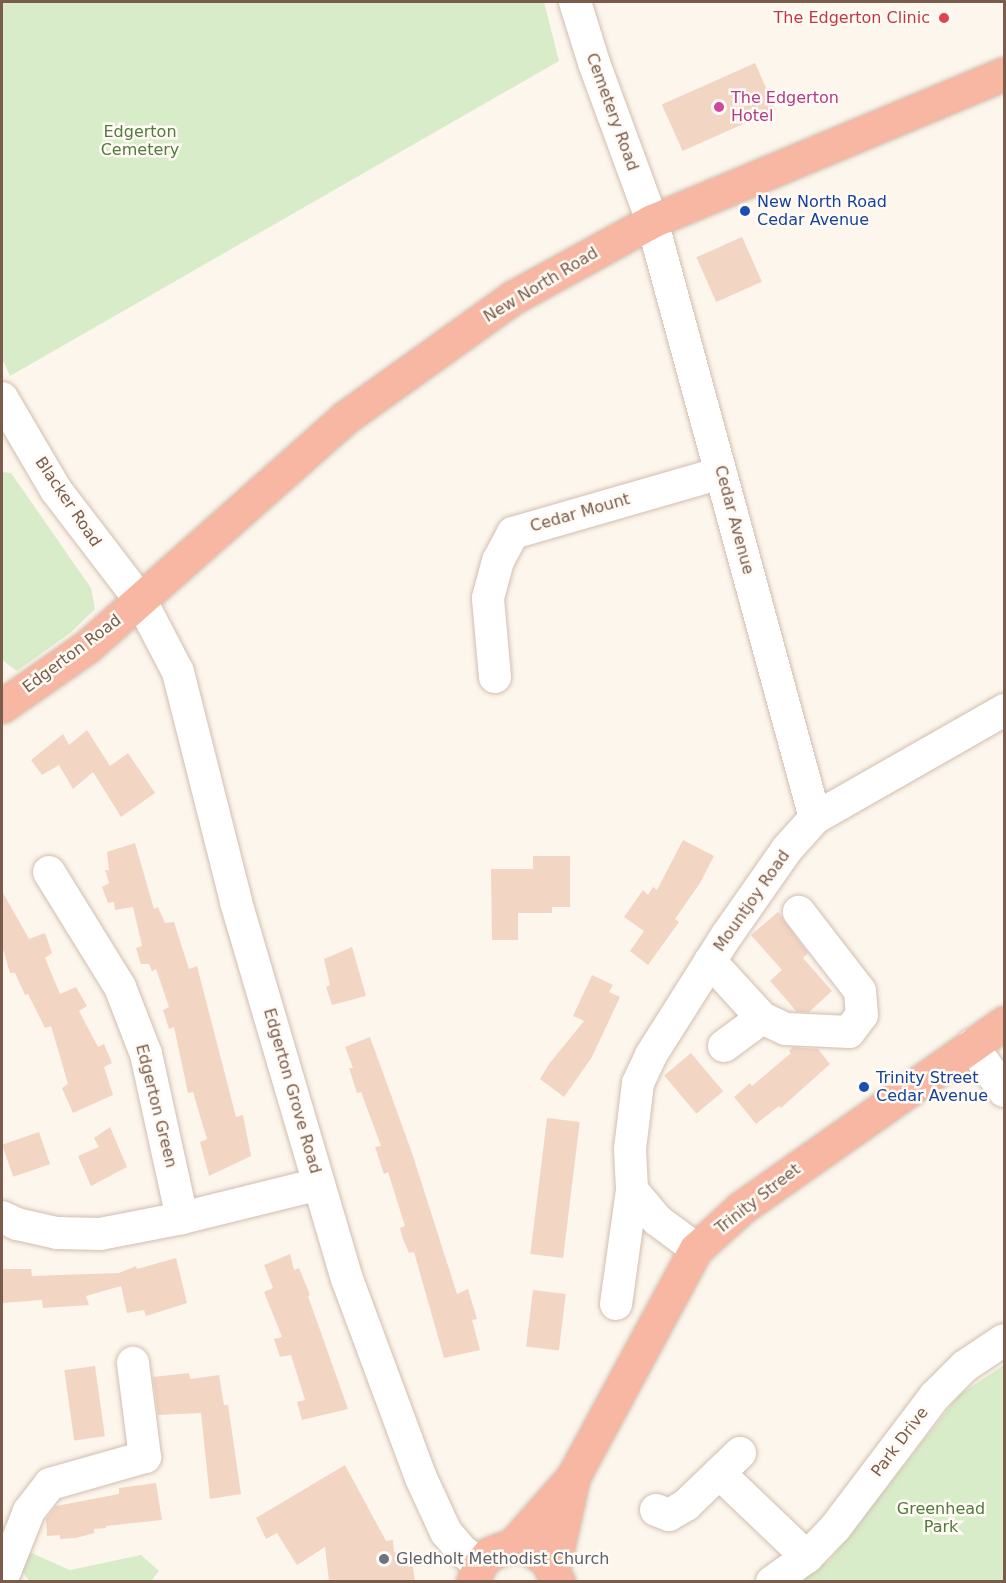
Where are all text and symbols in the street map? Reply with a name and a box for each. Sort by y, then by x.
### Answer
place label: The Edgerton Clinic [774,8,930,28]
marker: The Edgerton Clinic [935,9,953,27]
street label: Cemetery Road [582,51,642,173]
place label: The Edgerton Hotel [731,88,839,126]
marker: The Edgerton Hotel [712,100,726,114]
park label: Edgerton Cemetery [101,122,179,160]
place label: New North Road Cedar Avenue [757,192,887,230]
marker: New North Road Cedar Avenue [738,204,752,218]
street label: New North Road [480,243,602,327]
street label: Blacker Road [31,453,105,551]
street label: Cedar Avenue [710,463,758,577]
street label: Cedar Mount [528,490,632,536]
street label: Edgerton Road [19,611,125,697]
street label: Mountjoy Road [710,847,794,955]
street label: Edgerton Grove Road [259,1006,325,1176]
street label: Edgerton Green [131,1042,181,1170]
place label: Trinity Street Cedar Avenue [876,1068,988,1106]
marker: Trinity Street Cedar Avenue [857,1080,871,1094]
street label: Trinity Street [712,1160,804,1238]
street label: Park Drive [868,1403,932,1481]
park label: Greenhead Park [897,1499,985,1537]
place label: Gledholt Methodist Church [396,1549,609,1569]
marker: Gledholt Methodist Church [377,1552,391,1566]

